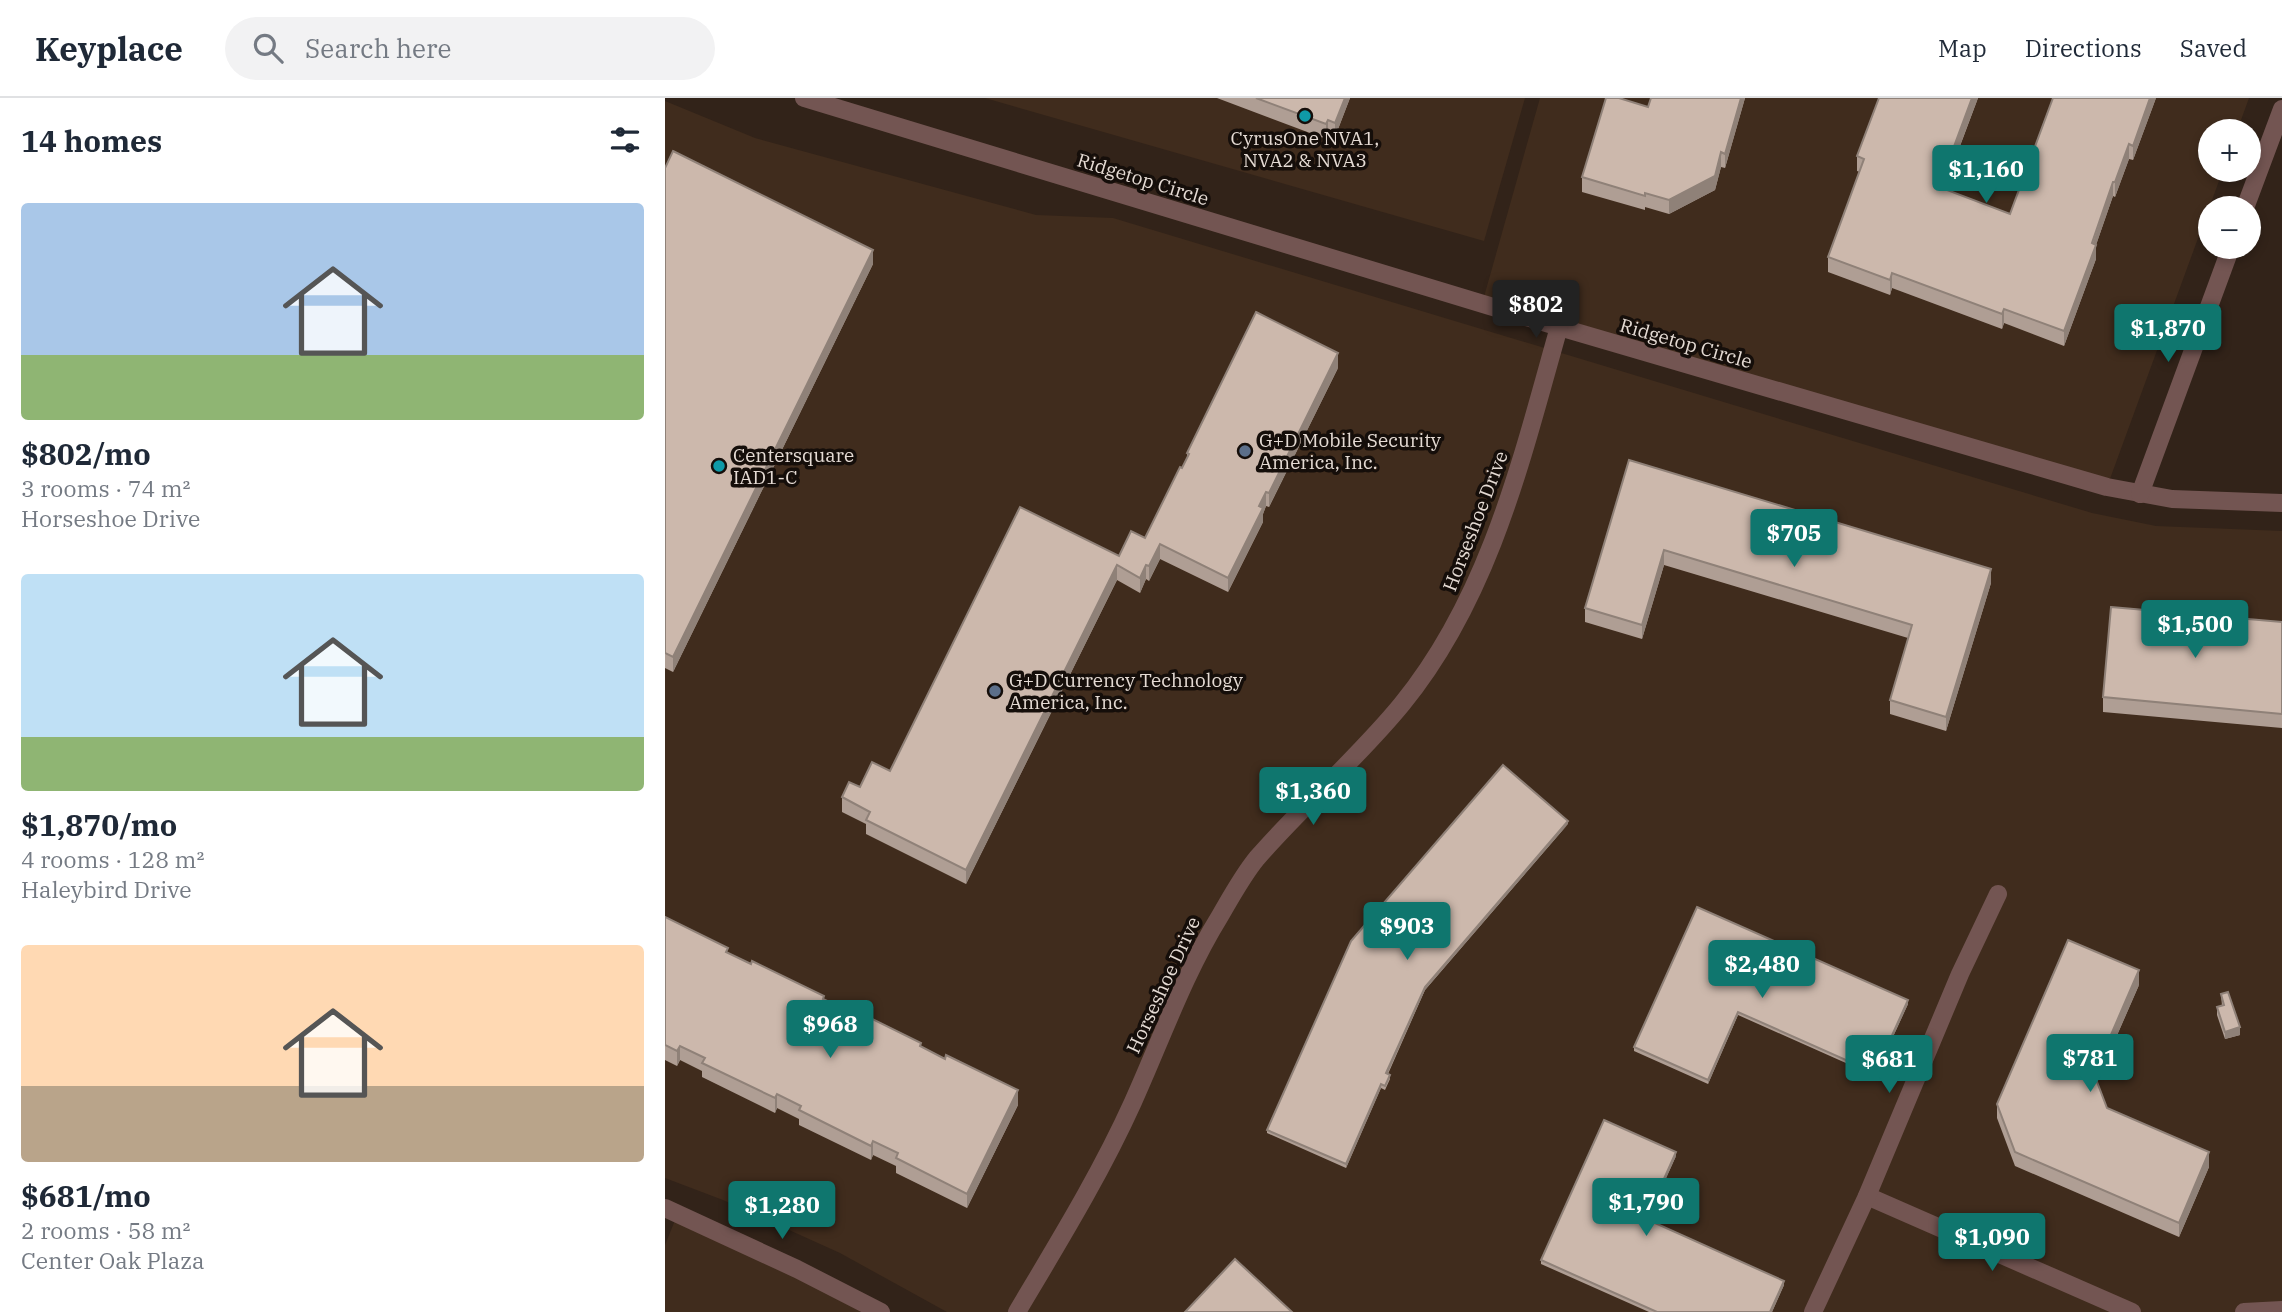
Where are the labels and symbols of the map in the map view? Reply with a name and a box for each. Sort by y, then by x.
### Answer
marker: CyrusOne NVA1, NVA2 & NVA3 [1297,108,1313,124]
place label: CyrusOne NVA1, NVA2 & NVA3 [1231,126,1379,172]
pin: $1,160 [1929,146,2043,205]
street label: Ridgetop Circle [1074,148,1212,210]
pin: $802 [1495,280,1577,340]
pin: $1,870 [2111,304,2225,364]
street label: Ridgetop Circle [1617,313,1755,373]
place label: G+D Mobile Security America, Inc. [1259,428,1442,474]
place label: Centersquare IAD1-C [733,443,854,489]
marker: G+D Mobile Security America, Inc. [1237,443,1253,459]
street label: Horseshoe Drive [1437,448,1513,594]
marker: Centersquare IAD1-C [711,458,727,474]
pin: $705 [1753,510,1835,569]
pin: $1,500 [2138,601,2252,660]
place label: G+D Currency Technology America, Inc. [1009,668,1244,714]
marker: G+D Currency Technology America, Inc. [987,683,1003,699]
pin: $1,360 [1256,768,1370,827]
pin: $903 [1366,902,1448,962]
street label: Horseshoe Drive [1121,913,1205,1057]
pin: $2,480 [1705,940,1819,1000]
pin: $968 [789,1000,871,1060]
pin: $781 [2049,1034,2131,1094]
pin: $681 [1848,1035,1930,1095]
pin: $1,790 [1589,1178,1703,1238]
pin: $1,280 [725,1182,839,1241]
pin: $1,090 [1935,1214,2049,1273]

